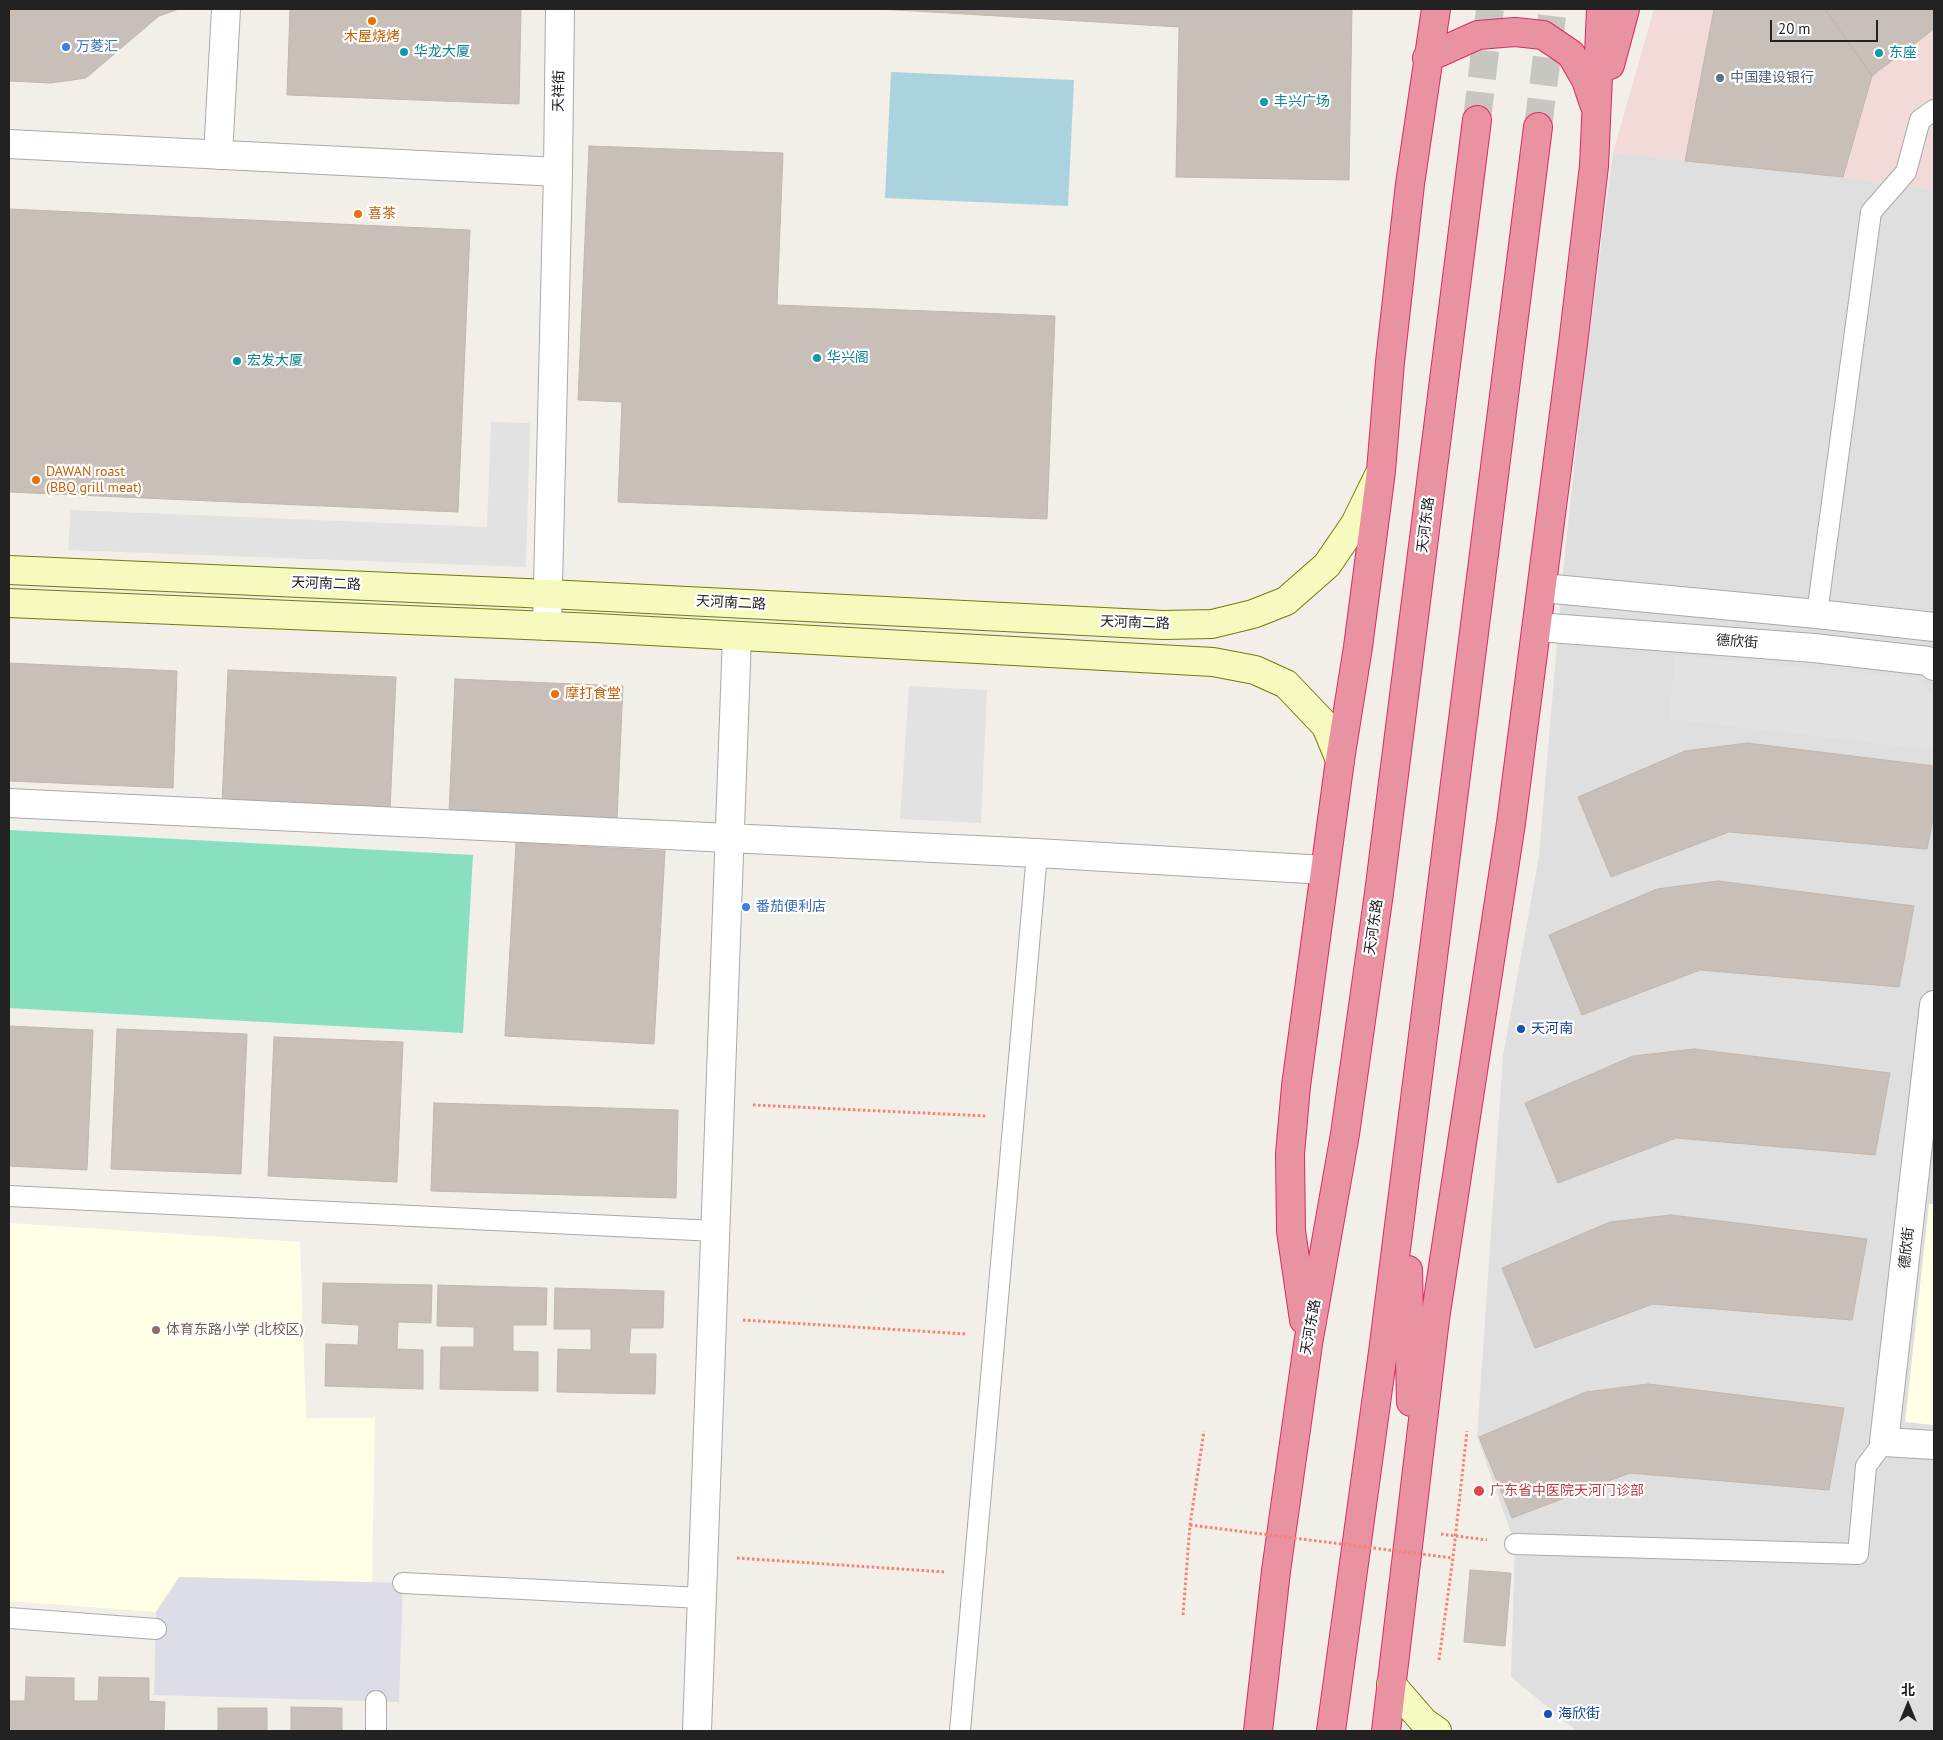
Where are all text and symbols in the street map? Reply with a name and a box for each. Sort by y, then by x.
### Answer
scale bar [1773,10,1880,42]
marker: 木屋烧烤 [366,15,378,27]
text: 20 m [1778,19,1811,38]
place label: 木屋烧烤 [344,29,400,45]
place label: 万菱汇 [76,39,118,55]
marker: 万菱汇 [60,41,72,53]
place label: 华龙大厦 [414,44,470,60]
place label: 东座 [1889,45,1917,61]
marker: 华龙大厦 [398,46,410,58]
marker: 东座 [1873,47,1885,59]
street label: 天祥街 [550,70,568,112]
place label: 中国建设银行 [1730,70,1814,86]
marker: 中国建设银行 [1714,72,1726,84]
place label: 丰兴广场 [1274,94,1330,110]
marker: 丰兴广场 [1258,96,1270,108]
place label: 喜茶 [368,206,396,222]
marker: 喜茶 [352,208,364,220]
place label: 华兴阁 [827,350,869,366]
marker: 华兴阁 [811,352,823,364]
place label: 宏发大厦 [247,353,303,369]
marker: 宏发大厦 [231,355,243,367]
place label: DAWAN roast (BBQ grill meat) [46,464,142,497]
marker: DAWAN roast (BBQ grill meat) [30,474,42,486]
street label: 天河东路 [1414,496,1438,554]
street label: 天河南二路 [291,574,361,594]
street label: 天河南二路 [696,593,766,613]
street label: 天河南二路 [1100,613,1170,633]
street label: 德欣街 [1715,632,1759,652]
place label: 摩打食堂 [565,686,621,702]
marker: 摩打食堂 [549,688,561,700]
street label: 天河东路 [1362,898,1386,956]
place label: 番茄便利店 [756,899,826,915]
marker: 番茄便利店 [740,901,752,913]
place label: 天河南 [1531,1021,1573,1037]
marker: 天河南 [1515,1023,1527,1035]
street label: 德欣街 [1896,1226,1918,1270]
street label: 天河东路 [1298,1298,1324,1356]
place label: 体育东路小学 (北校区) [166,1322,304,1338]
marker: 体育东路小学 (北校区) [150,1324,162,1336]
place label: 广东省中医院天河门诊部 [1490,1483,1644,1499]
marker: 广东省中医院天河门诊部 [1472,1484,1486,1498]
north arrow [1883,1680,1933,1730]
text: 北 [1901,1681,1915,1699]
place label: 海欣街 [1558,1706,1600,1722]
marker: 海欣街 [1542,1708,1554,1720]

